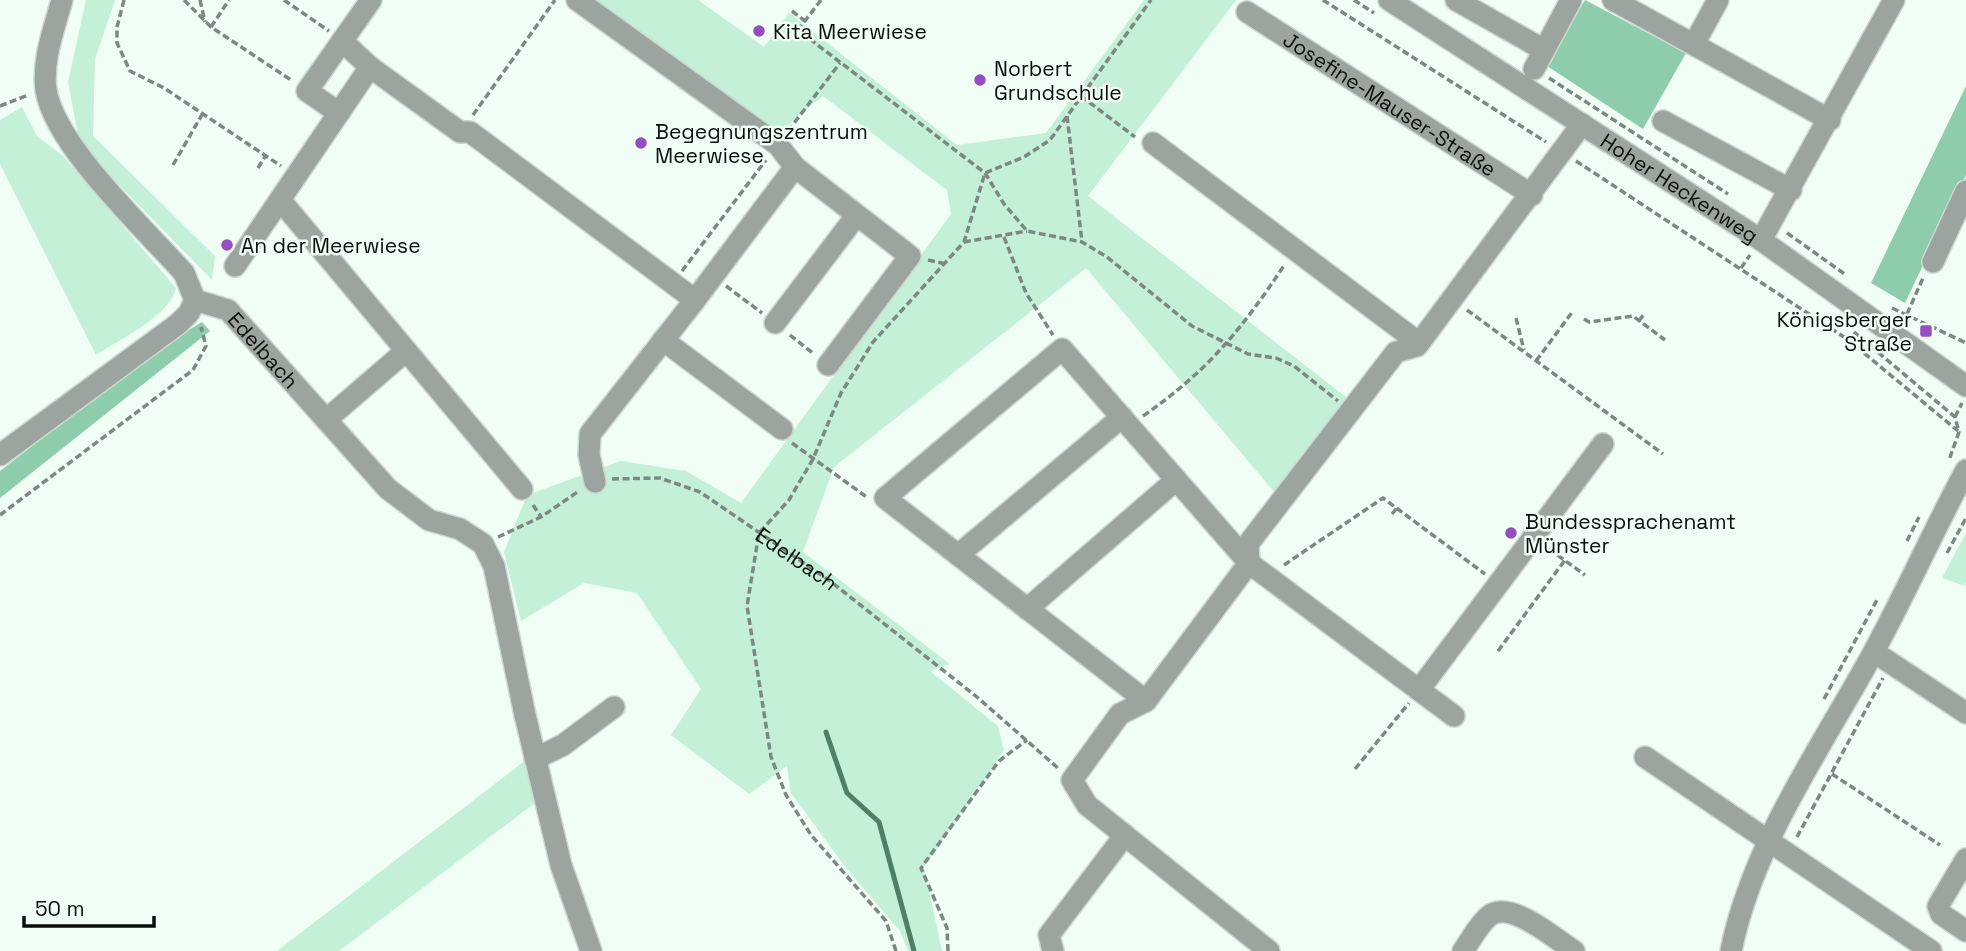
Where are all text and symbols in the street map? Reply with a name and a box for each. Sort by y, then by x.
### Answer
place label: Kita Meerwiese [773,18,927,45]
marker: Kita Meerwiese [751,23,767,39]
street label: Josefine-Mauser-Straße [1278,25,1502,182]
place label: Norbert Grundschule [994,55,1122,106]
marker: Norbert Grundschule [972,72,988,88]
place label: Begegnungszentrum Meerwiese [655,118,868,169]
street label: Hoher Heckenweg [1596,127,1764,248]
marker: Begegnungszentrum Meerwiese [633,135,649,151]
place label: An der Meerwiese [241,232,421,259]
marker: An der Meerwiese [219,237,235,253]
street label: Edelbach [222,306,305,394]
place label: Königsberger Straße [1777,306,1912,357]
marker: Königsberger Straße [1918,323,1934,339]
place label: Bundessprachenamt Münster [1525,508,1736,559]
street label: Edelbach [751,521,844,596]
marker: Bundessprachenamt Münster [1503,525,1519,541]
scale bar [24,884,154,928]
text: 50 m [35,895,85,922]

